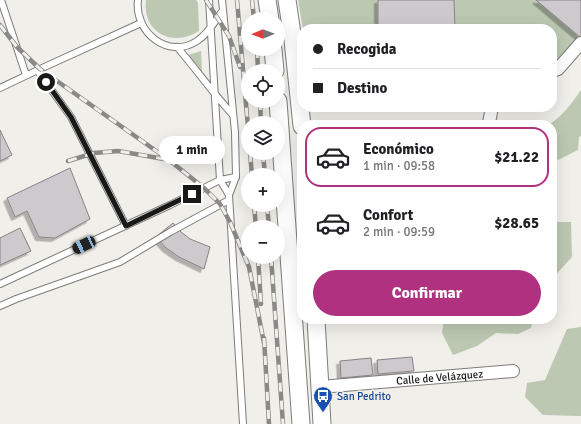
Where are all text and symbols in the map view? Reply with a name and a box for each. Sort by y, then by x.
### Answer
north arrow [241,12,285,56]
map controls [241,12,285,264]
text: Recogida [337,40,397,58]
button: locate [241,64,285,108]
route start [37,73,55,91]
text: Destino [337,79,387,97]
button: layers [241,116,285,160]
callout: 1 min [159,136,225,164]
icon: car [315,139,351,175]
text: Económico [363,140,434,158]
text: 1 min [176,142,208,158]
text: $21.22 [494,148,539,166]
text: 1 min · 09:58 [363,158,435,174]
button: + [241,168,285,212]
route end [183,185,201,203]
icon: car [315,205,351,241]
text: Confort [363,206,413,224]
text: $28.65 [494,214,539,232]
button: − [241,220,285,264]
text: 2 min · 09:59 [363,224,435,240]
car [71,234,97,256]
button: Confirmar [313,270,541,316]
street label: Calle de Velázquez [396,367,484,387]
bus stop icon: San Pedrito [312,385,334,413]
place label: San Pedrito [337,390,391,403]

